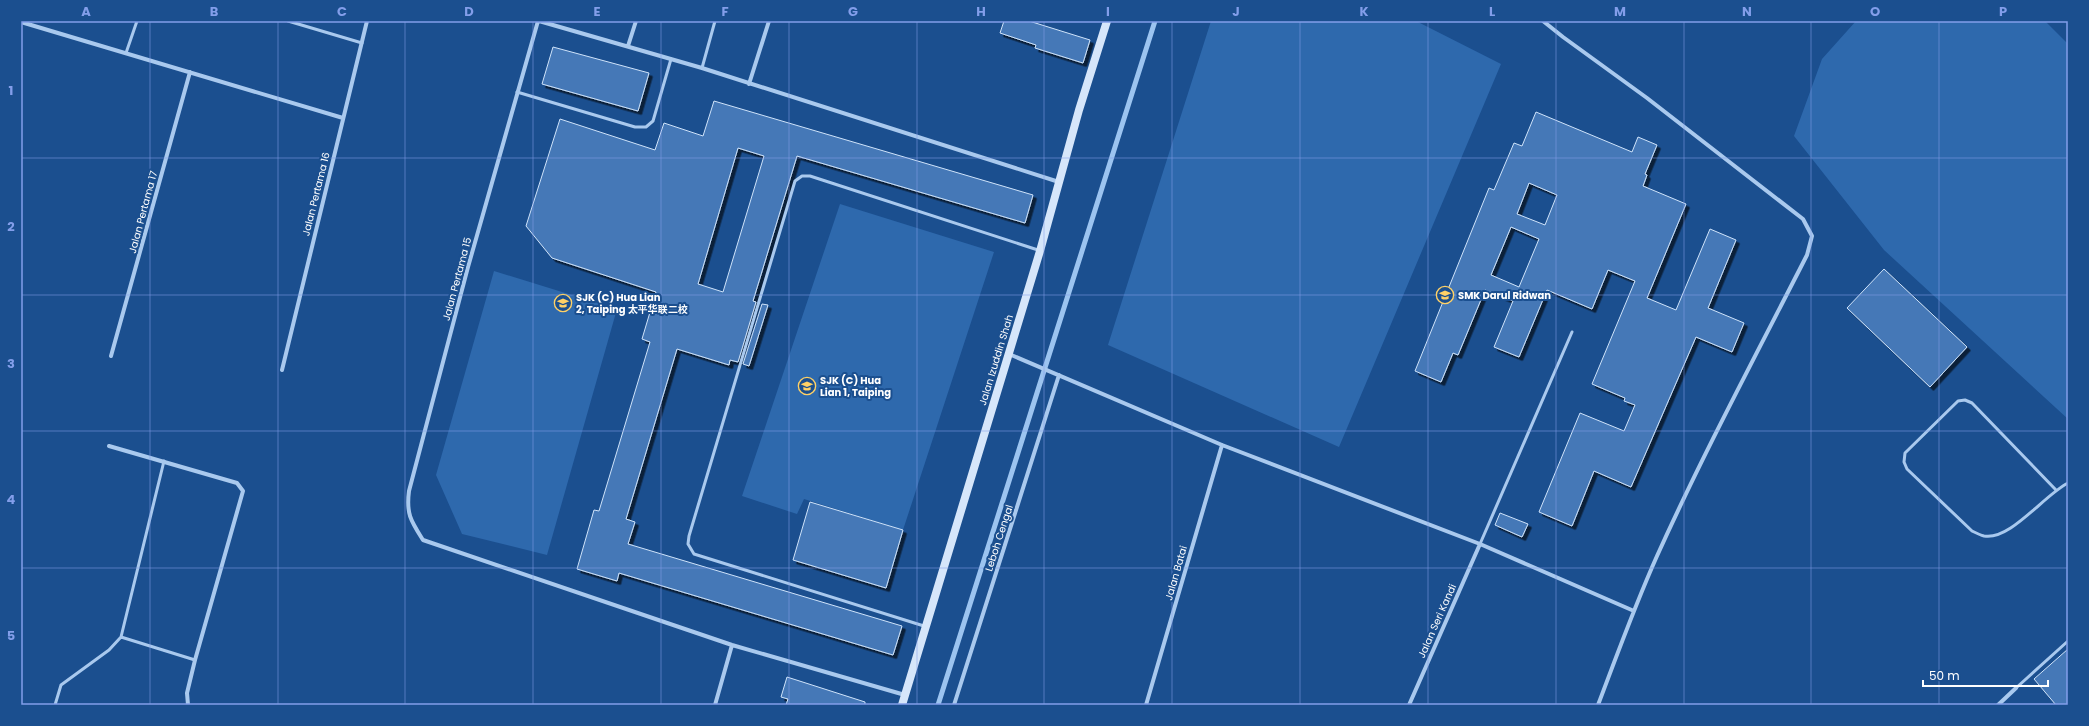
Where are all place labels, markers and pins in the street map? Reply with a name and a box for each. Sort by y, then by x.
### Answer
school or university icon: SMK Darul Ridwan [1435,285,1455,305]
place label: SMK Darul Ridwan [1458,288,1551,303]
place label: SJK (C) Hua Lian 2, Taiping 太平华联二校 [576,290,688,317]
school or university icon: SJK (C) Hua Lian 2, Taiping 太平华联二校 [553,293,573,313]
place label: SJK (C) Hua Lian 1, Taiping [820,373,891,400]
school or university icon: SJK (C) Hua Lian 1, Taiping [797,376,817,396]

